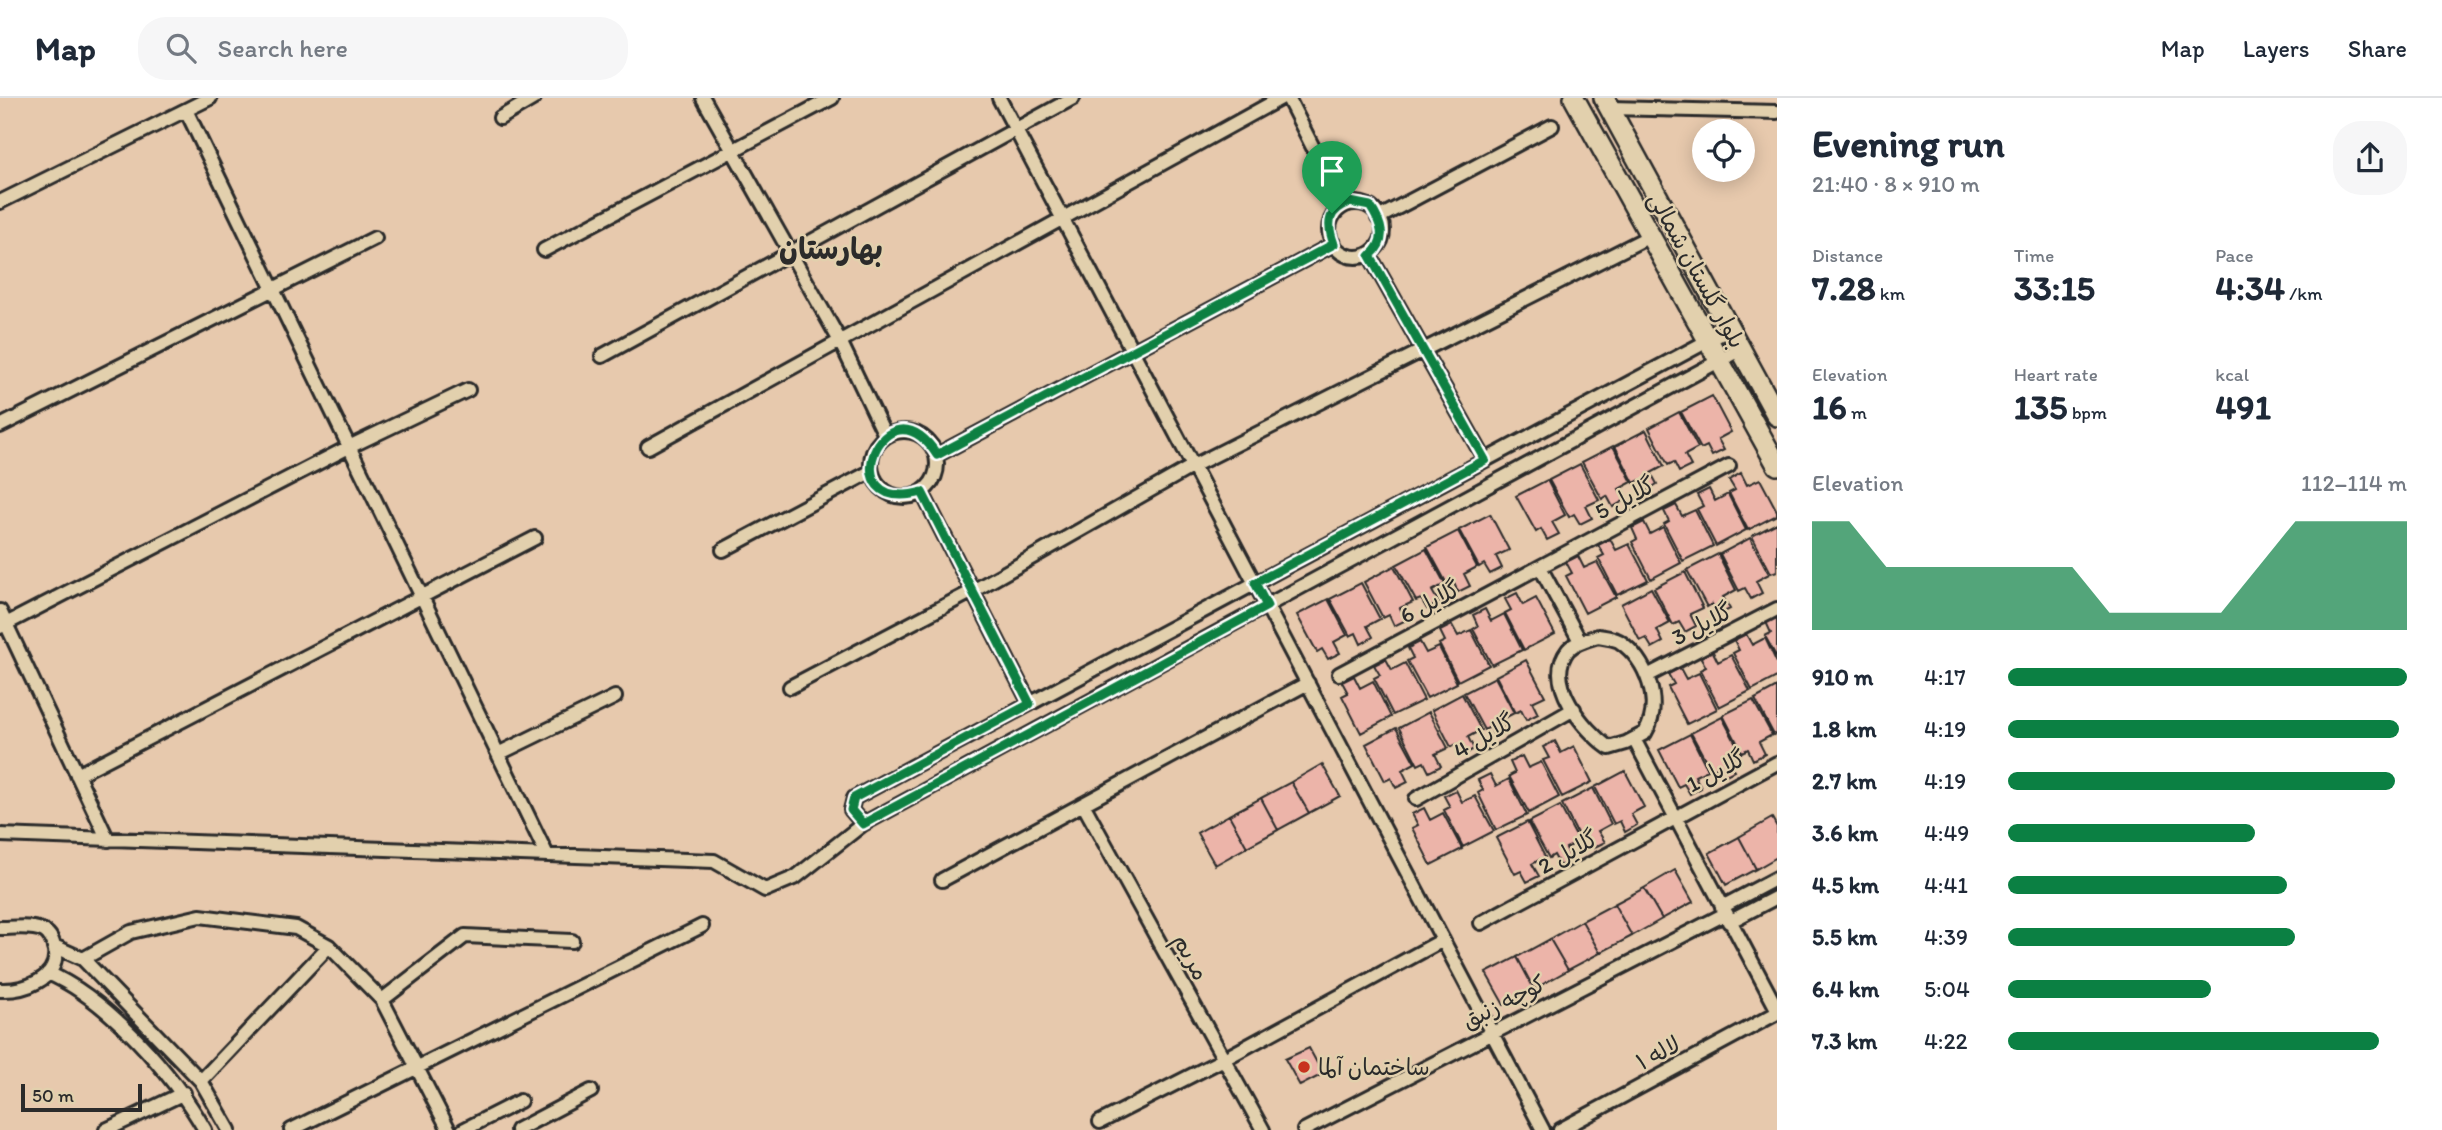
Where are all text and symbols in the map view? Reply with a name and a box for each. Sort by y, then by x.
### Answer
search box [138,17,628,80]
text: Map [35,29,96,68]
icon: search [162,29,200,67]
text: Search here [218,32,348,64]
text: Map [2161,34,2205,63]
text: Layers [2243,34,2310,63]
text: Share [2348,34,2407,63]
map controls [1692,119,1755,182]
button: locate [1692,119,1755,182]
text: Evening run [1812,121,2005,167]
button: share [2333,121,2407,195]
pin [1302,141,1362,213]
icon: arrive [1313,152,1351,190]
text: 21:40 · 8 × 910 m [1812,170,1980,198]
street label: بلوار گلستان شمالی [1642,187,1751,353]
district label: بهارستان [779,230,883,267]
text: Distance [1812,244,1883,267]
text: Time [2014,244,2054,267]
text: Pace [2215,244,2253,267]
text: 7.28 [1812,267,1876,309]
text: 33:15 [2014,267,2095,309]
text: 4:34 [2215,267,2285,309]
text: km [1876,282,1905,305]
text: /km [2285,282,2322,305]
text: Elevation [1812,363,1888,386]
text: Heart rate [2014,363,2098,386]
text: kcal [2215,363,2249,386]
text: 16 [1812,386,1847,428]
text: 135 [2014,386,2067,428]
text: 491 [2215,386,2271,428]
text: m [1847,401,1867,424]
text: bpm [2067,401,2107,424]
text: Elevation [1812,469,1903,497]
text: 112–114 m [2301,469,2407,497]
street label: گلایل 5 [1590,470,1660,526]
street label: گلایل 6 [1395,574,1465,630]
street label: گلایل 3 [1667,597,1737,651]
text: 910 m [1812,663,1873,691]
text: 4:17 [1924,663,1966,691]
street label: گلایل 4 [1448,707,1520,765]
text: 1.8 km [1812,715,1877,743]
text: 4:19 [1924,715,1966,743]
street label: گلایل 1 [1682,744,1751,798]
text: 2.7 km [1812,767,1877,795]
text: 4:19 [1924,767,1966,795]
text: 3.6 km [1812,819,1878,847]
text: 4:49 [1924,819,1969,847]
street label: گلایل 2 [1533,824,1603,880]
text: 4.5 km [1812,871,1879,899]
text: 4:41 [1924,871,1968,899]
text: 5.5 km [1812,923,1877,951]
text: 4:39 [1924,923,1968,951]
street label: مریم [1163,929,1215,987]
street label: کوچه زنبق [1457,969,1551,1035]
text: 6.4 km [1812,975,1879,1003]
text: 5:04 [1924,975,1970,1003]
text: 7.3 km [1812,1027,1877,1055]
text: 4:22 [1924,1027,1968,1055]
street label: لاله ۱ [1631,1030,1685,1076]
place label: ساختمان آلما [1318,1053,1430,1081]
marker: ساختمان آلما [1296,1059,1312,1075]
scale bar [21,1081,142,1113]
text: 50 m [32,1084,74,1107]

